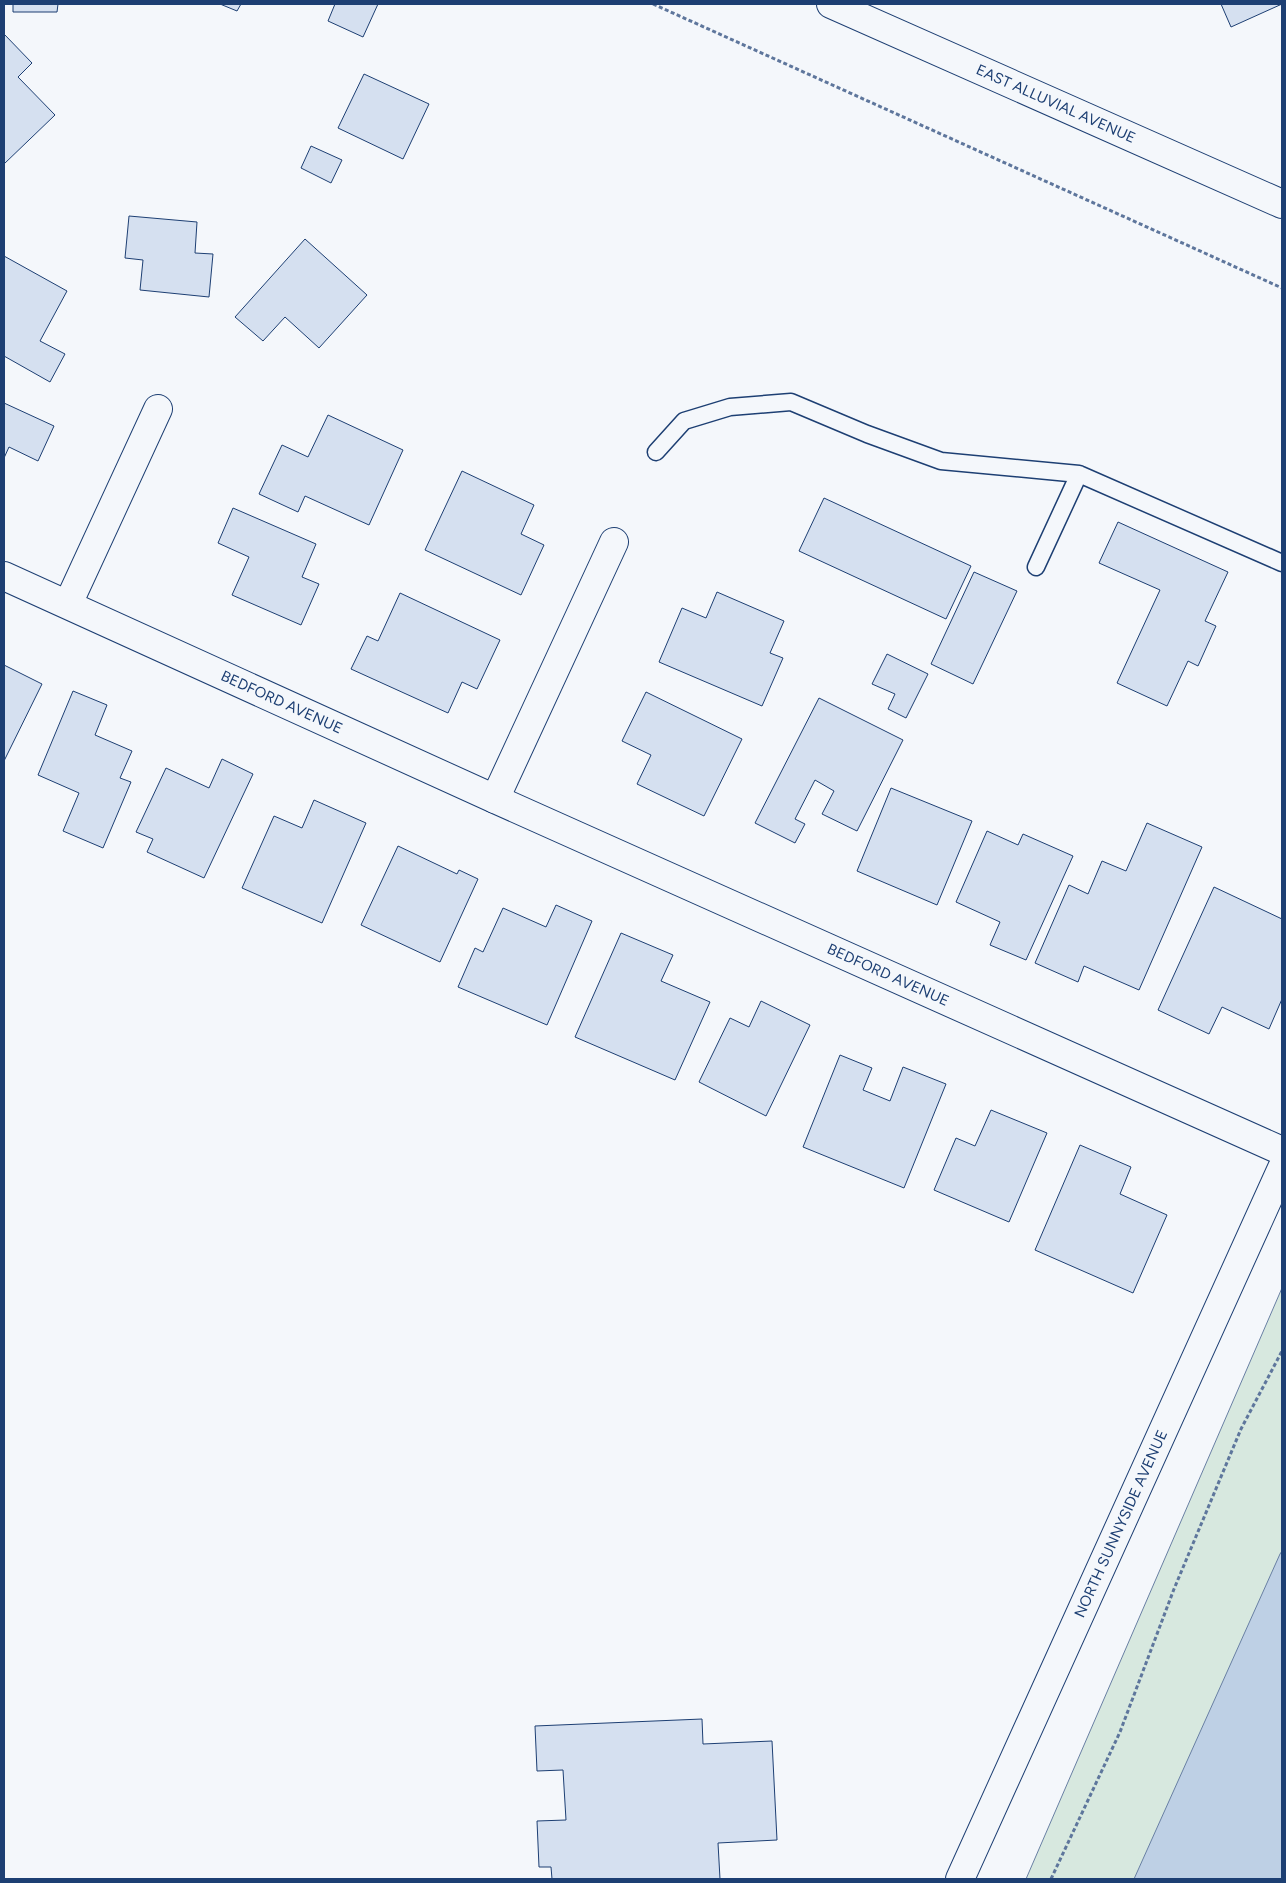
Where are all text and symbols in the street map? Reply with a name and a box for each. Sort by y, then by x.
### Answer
street label: EAST ALLUVIAL AVENUE [973,61,1138,147]
street label: BEDFORD AVENUE [218,667,345,738]
street label: BEDFORD AVENUE [824,940,952,1010]
street label: NORTH SUNNYSIDE AVENUE [1071,1427,1171,1620]

